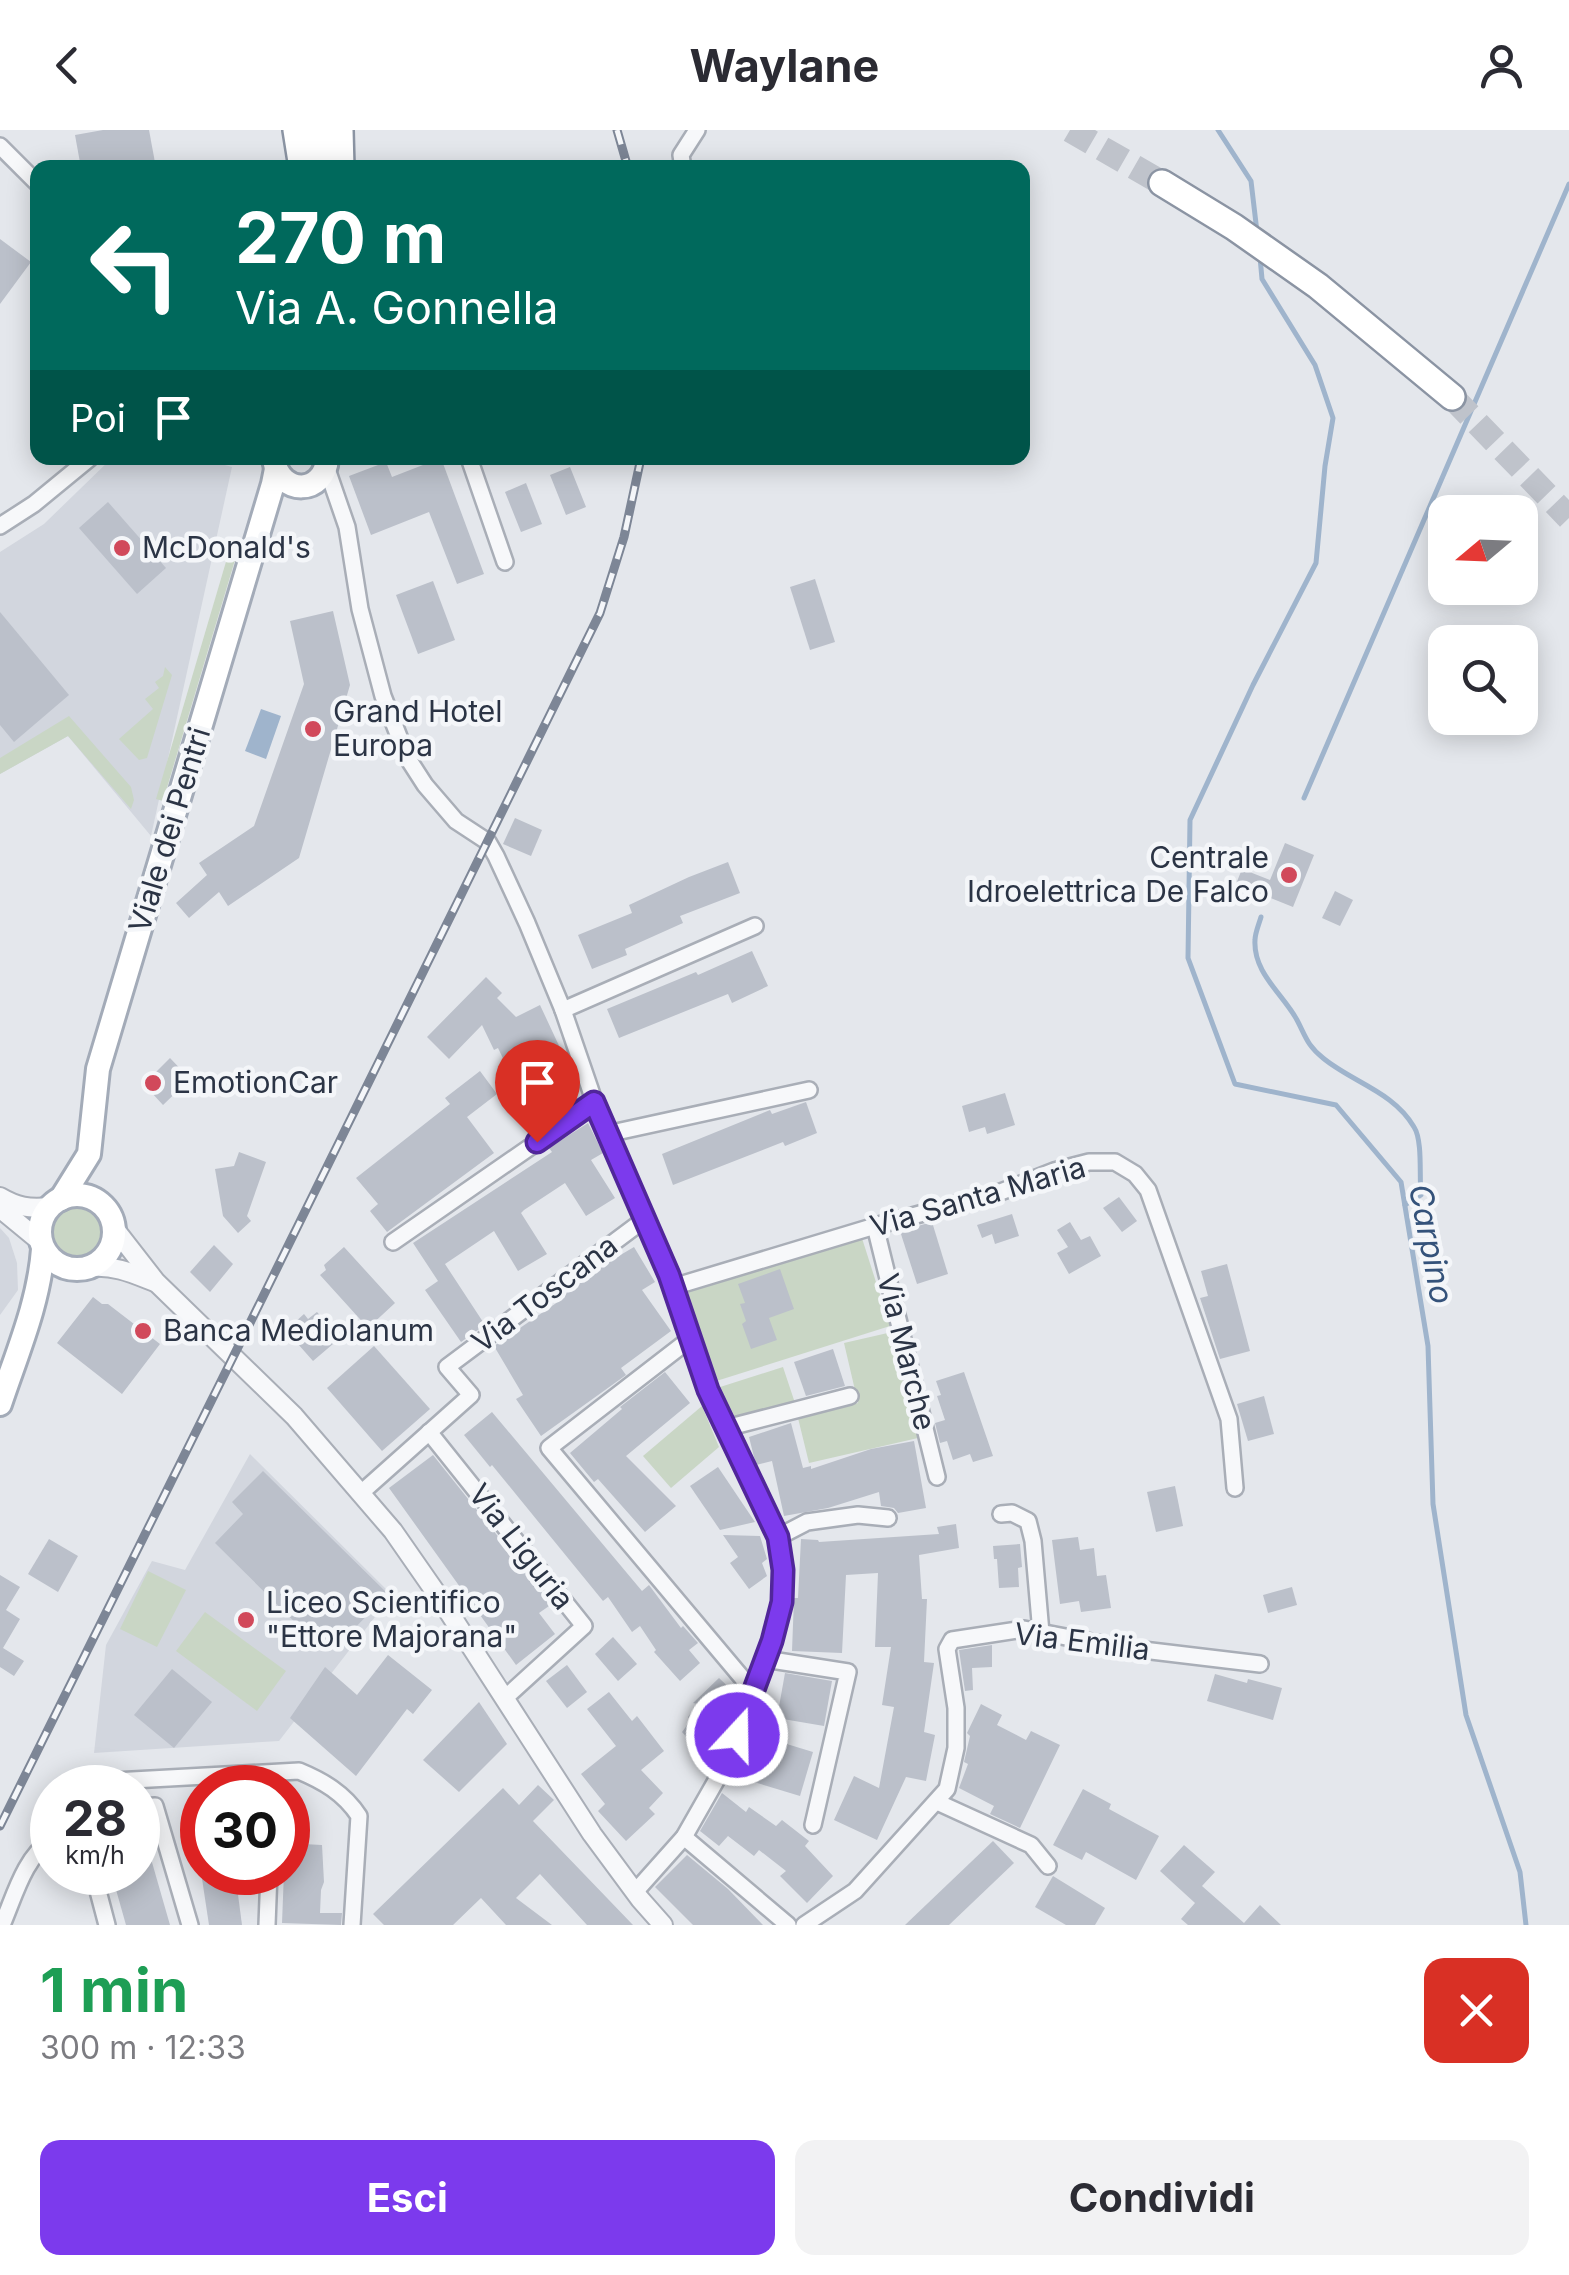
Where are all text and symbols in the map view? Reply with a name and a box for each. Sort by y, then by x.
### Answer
icon: back [40,38,95,93]
text: Waylane [690,38,879,93]
icon: person [1474,38,1529,93]
text: 270 m [235,195,446,280]
icon: left [70,200,200,330]
text: Via A. Gonnella [235,280,559,335]
icon: arrive [146,390,201,445]
text: Poi [70,395,126,441]
north arrow [1428,495,1538,605]
map controls [1428,495,1538,735]
place label: McDonald's [142,529,311,565]
marker: McDonald's [111,537,133,559]
button: search [1428,625,1538,735]
place label: Grand Hotel Europa [333,693,503,763]
marker: Grand Hotel Europa [302,718,324,740]
street label: Viale dei Pentri [121,723,217,937]
place label: Centrale Idroelettrica De Falco [967,839,1269,909]
marker: Centrale Idroelettrica De Falco [1278,864,1300,886]
pin [495,1040,580,1143]
icon: arrive [510,1055,565,1110]
place label: EmotionCar [173,1064,338,1100]
marker: EmotionCar [142,1072,164,1094]
street label: Via Santa Maria [866,1148,1089,1244]
water label: Carpino [1401,1181,1462,1307]
street label: Via Toscana [465,1227,624,1360]
street label: Via Marche [870,1270,944,1434]
place label: Banca Mediolanum [163,1312,434,1348]
marker: Banca Mediolanum [132,1320,154,1342]
street label: Via Liguria [462,1476,582,1616]
place label: Liceo Scientifico "Ettore Majorana" [266,1584,517,1654]
marker: Liceo Scientifico "Ettore Majorana" [235,1609,257,1631]
street label: Via Emilia [1012,1615,1152,1667]
position arrow [685,1683,789,1787]
speed limit sign: 30 [180,1765,310,1895]
text: 28 [63,1788,127,1848]
text: km/h [65,1840,125,1870]
text: 1 min [40,1954,188,2026]
button: close [1424,1958,1529,2063]
text: 300 m · 12:33 [40,2028,246,2067]
button: Esci [40,2140,775,2255]
button: Condividi [795,2140,1529,2255]

